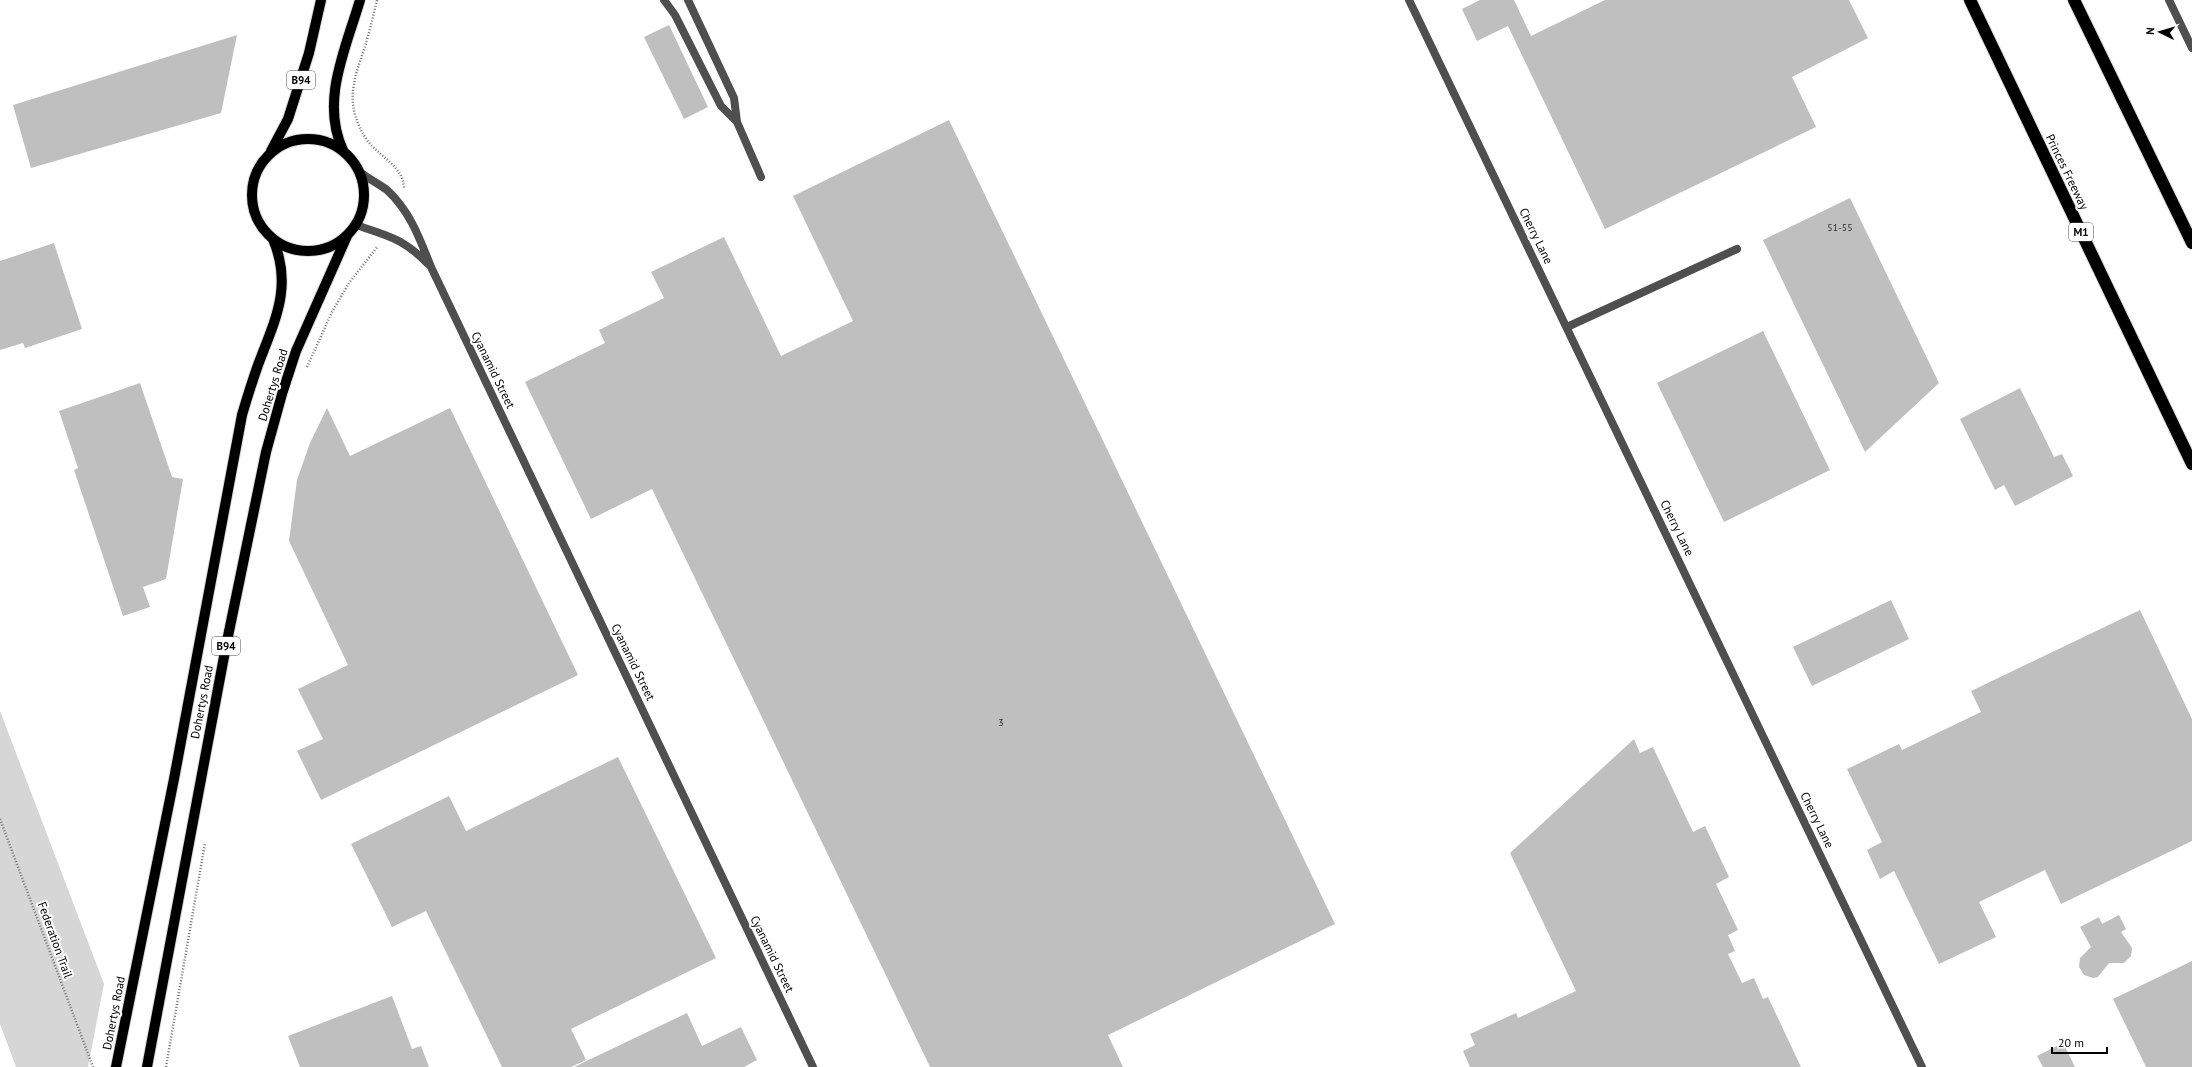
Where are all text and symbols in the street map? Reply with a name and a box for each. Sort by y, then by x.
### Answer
north arrow [2140,12,2180,52]
text: N [2143,27,2157,35]
road number: B94 [287,71,315,89]
street label: Princes Freeway [2043,132,2092,212]
street label: Cherry Lane [1516,205,1556,266]
house number: 51-55 [1827,221,1853,234]
road number: M1 [2069,223,2093,241]
street label: Cyanamid Street [468,329,519,411]
street label: Dohertys Road [254,347,291,423]
street label: Cherry Lane [1657,497,1697,558]
street label: Cyanamid Street [608,621,659,703]
road number: B94 [212,637,240,655]
street label: Dohertys Road [187,664,216,740]
house number: 3 [998,716,1004,729]
street label: Cherry Lane [1797,789,1837,850]
street label: Federation Trail [35,900,76,981]
street label: Cyanamid Street [747,913,798,995]
street label: Dohertys Road [99,975,128,1051]
scale bar [2052,1029,2107,1055]
text: 20 m [2058,1035,2084,1050]

